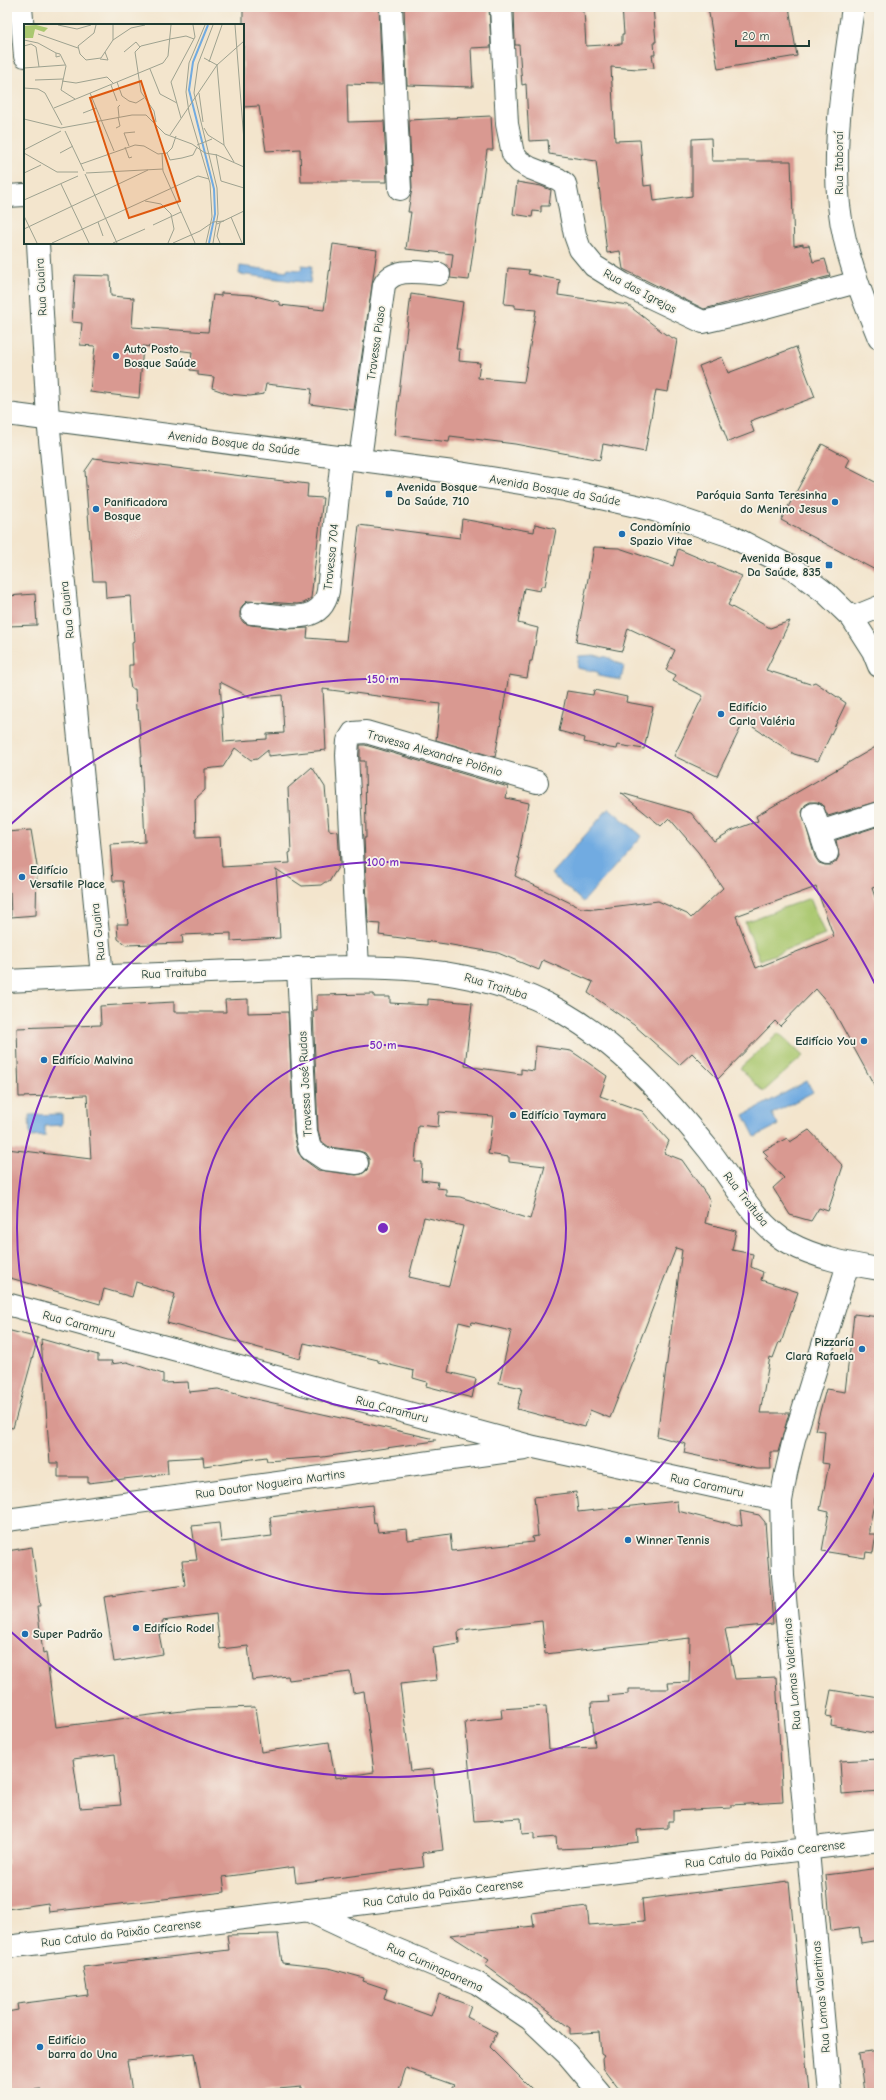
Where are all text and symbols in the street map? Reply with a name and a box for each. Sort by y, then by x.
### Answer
scale bar [736,22,809,48]
inset map [24,24,244,244]
text: 20 m [742,29,770,43]
street label: Rua Itaboraí [832,131,846,195]
street label: Rua Guaira [32,258,50,316]
street label: Rua das Igrejas [601,266,679,316]
street label: Travessa Piaso [364,305,388,381]
place label: Auto Posto Bosque Saúde [124,342,196,370]
marker: Auto Posto Bosque Saúde [111,351,121,361]
street label: Avenida Bosque da Saúde [167,428,301,458]
street label: Avenida Bosque da Saúde [489,472,621,508]
place label: Avenida Bosque Da Saúde, 710 [397,480,477,508]
place label: Paróquia Santa Teresinha do Menino Jesus [696,488,827,516]
marker: Avenida Bosque Da Saúde, 710 [384,489,394,499]
place label: Panificadora Bosque [104,495,168,523]
marker: Paróquia Santa Teresinha do Menino Jesus [830,497,840,507]
marker: Panificadora Bosque [91,504,101,514]
place label: Condomínio Spazio Vitae [630,520,693,548]
street label: Travessa 704 [321,523,341,591]
marker: Condomínio Spazio Vitae [617,529,627,539]
place label: Avenida Bosque Da Saúde, 835 [741,551,821,579]
marker: Avenida Bosque Da Saúde, 835 [824,560,834,570]
street label: Rua Guaira [57,580,77,640]
text: 150 m [367,672,399,686]
place label: Edifício Carla Valéria [729,700,795,728]
marker: Edifício Carla Valéria [716,709,726,719]
street label: Travessa Alexandre Polônio [366,727,504,779]
text: 100 m [367,855,399,869]
place label: Edifício Versatile Place [30,863,105,891]
marker: Edifício Versatile Place [17,872,27,882]
street label: Rua Guaira [88,902,108,962]
street label: Rua Traituba [141,965,207,981]
street label: Rua Traituba [463,970,529,1002]
street label: Travessa José Rudas [295,1031,315,1137]
place label: Edifício You [795,1034,856,1048]
marker: Edifício You [859,1036,869,1046]
text: 50 m [369,1038,397,1052]
place label: Edifício Malvina [52,1053,133,1067]
marker: Edifício Malvina [39,1055,49,1065]
place label: Edifício Taymara [521,1108,606,1122]
marker: Edifício Taymara [508,1110,518,1120]
street label: Rua Traituba [720,1169,772,1229]
centre of rings [376,1221,390,1235]
street label: Rua Caramuru [41,1308,117,1340]
place label: Pizzaría Clara Rafaela [785,1335,854,1363]
marker: Pizzaría Clara Rafaela [857,1344,867,1354]
street label: Rua Caramuru [354,1393,430,1425]
street label: Rua Doutor Nogueira Martins [194,1467,346,1501]
street label: Rua Caramuru [669,1470,745,1500]
place label: Winner Tennis [636,1533,709,1547]
marker: Winner Tennis [623,1535,633,1545]
street label: Rua Lomas Valentinas [780,1618,804,1730]
place label: Edifício Rodel [144,1621,214,1635]
marker: Edifício Rodel [131,1623,141,1633]
place label: Super Padrão [33,1627,103,1641]
marker: Super Padrão [20,1629,30,1639]
street label: Rua Catulo da Paixão Cearense [684,1837,846,1871]
street label: Rua Catulo da Paixão Cearense [362,1876,524,1910]
street label: Rua Catulo da Paixão Cearense [40,1916,202,1950]
street label: Rua Cuminapanema [385,1939,485,1995]
street label: Rua Lomas Valentinas [809,1941,833,2053]
place label: Edifício barra do Una [48,2033,117,2061]
marker: Edifício barra do Una [35,2042,45,2052]

